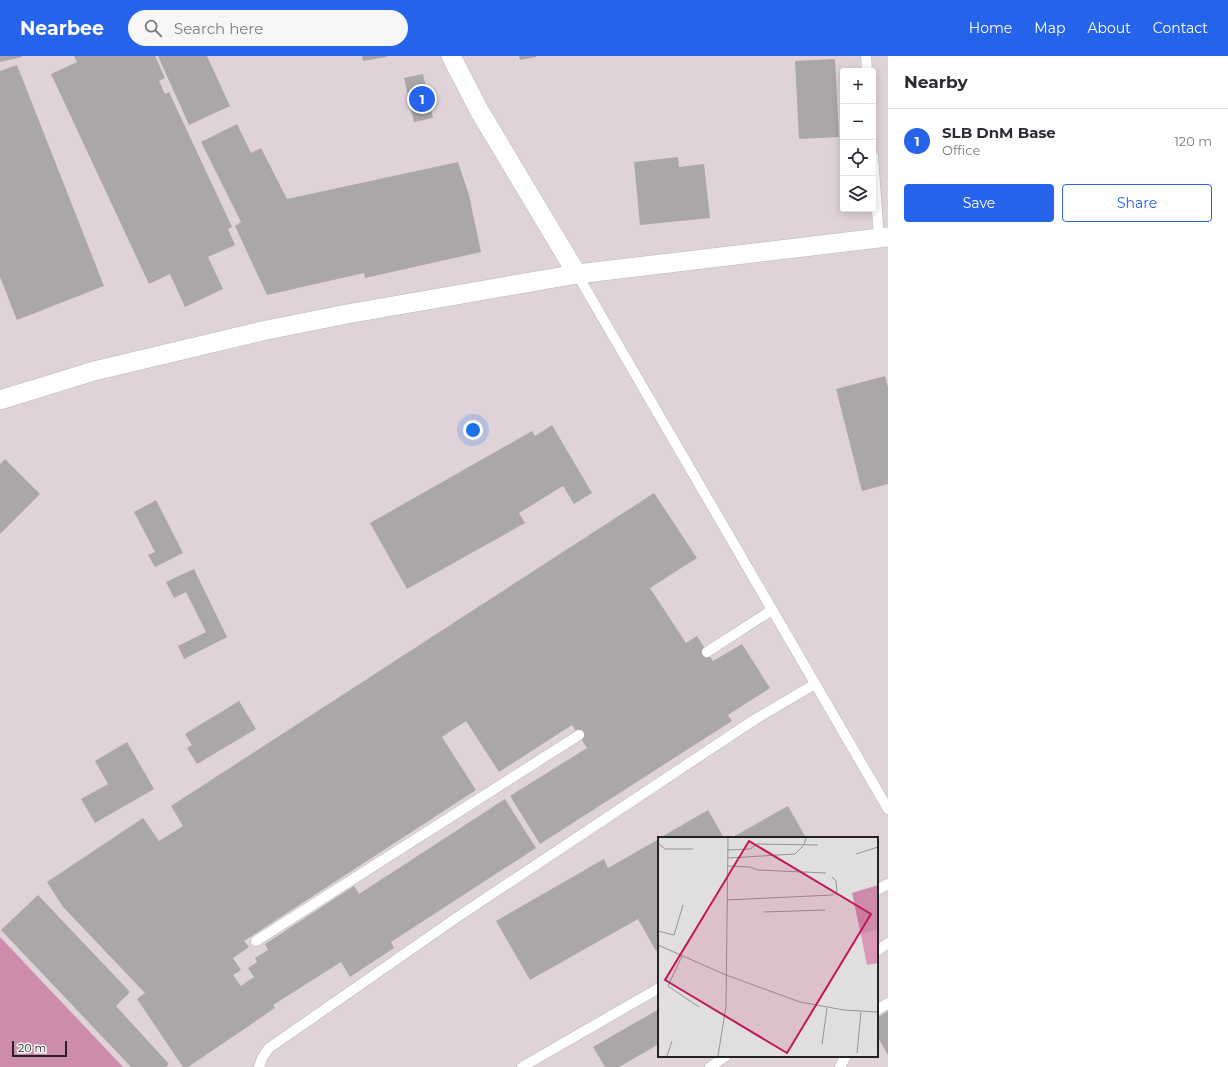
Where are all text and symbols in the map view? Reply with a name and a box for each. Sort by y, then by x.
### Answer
search box [128,10,408,46]
text: Nearbee [20,17,104,40]
icon: search [142,17,164,39]
text: Search here [174,19,263,38]
text: Home [969,19,1012,37]
text: Map [1034,19,1065,37]
text: About [1087,19,1131,37]
text: Contact [1153,19,1208,37]
map controls [840,68,876,212]
button: + [840,68,876,104]
text: Nearby [904,72,968,92]
pin: 1 [409,84,435,114]
button: − [840,104,876,140]
text: SLB DnM Base [942,123,1056,142]
text: 1 [914,133,920,149]
text: 120 m [1174,133,1212,149]
button: locate [840,140,876,176]
text: Office [942,142,980,158]
button: layers [840,176,876,212]
button: Save [904,184,1054,222]
button: Share [1062,184,1212,222]
your location [463,420,483,440]
inset map [658,837,878,1057]
scale bar [12,1039,67,1058]
text: 20 m [18,1041,46,1055]

